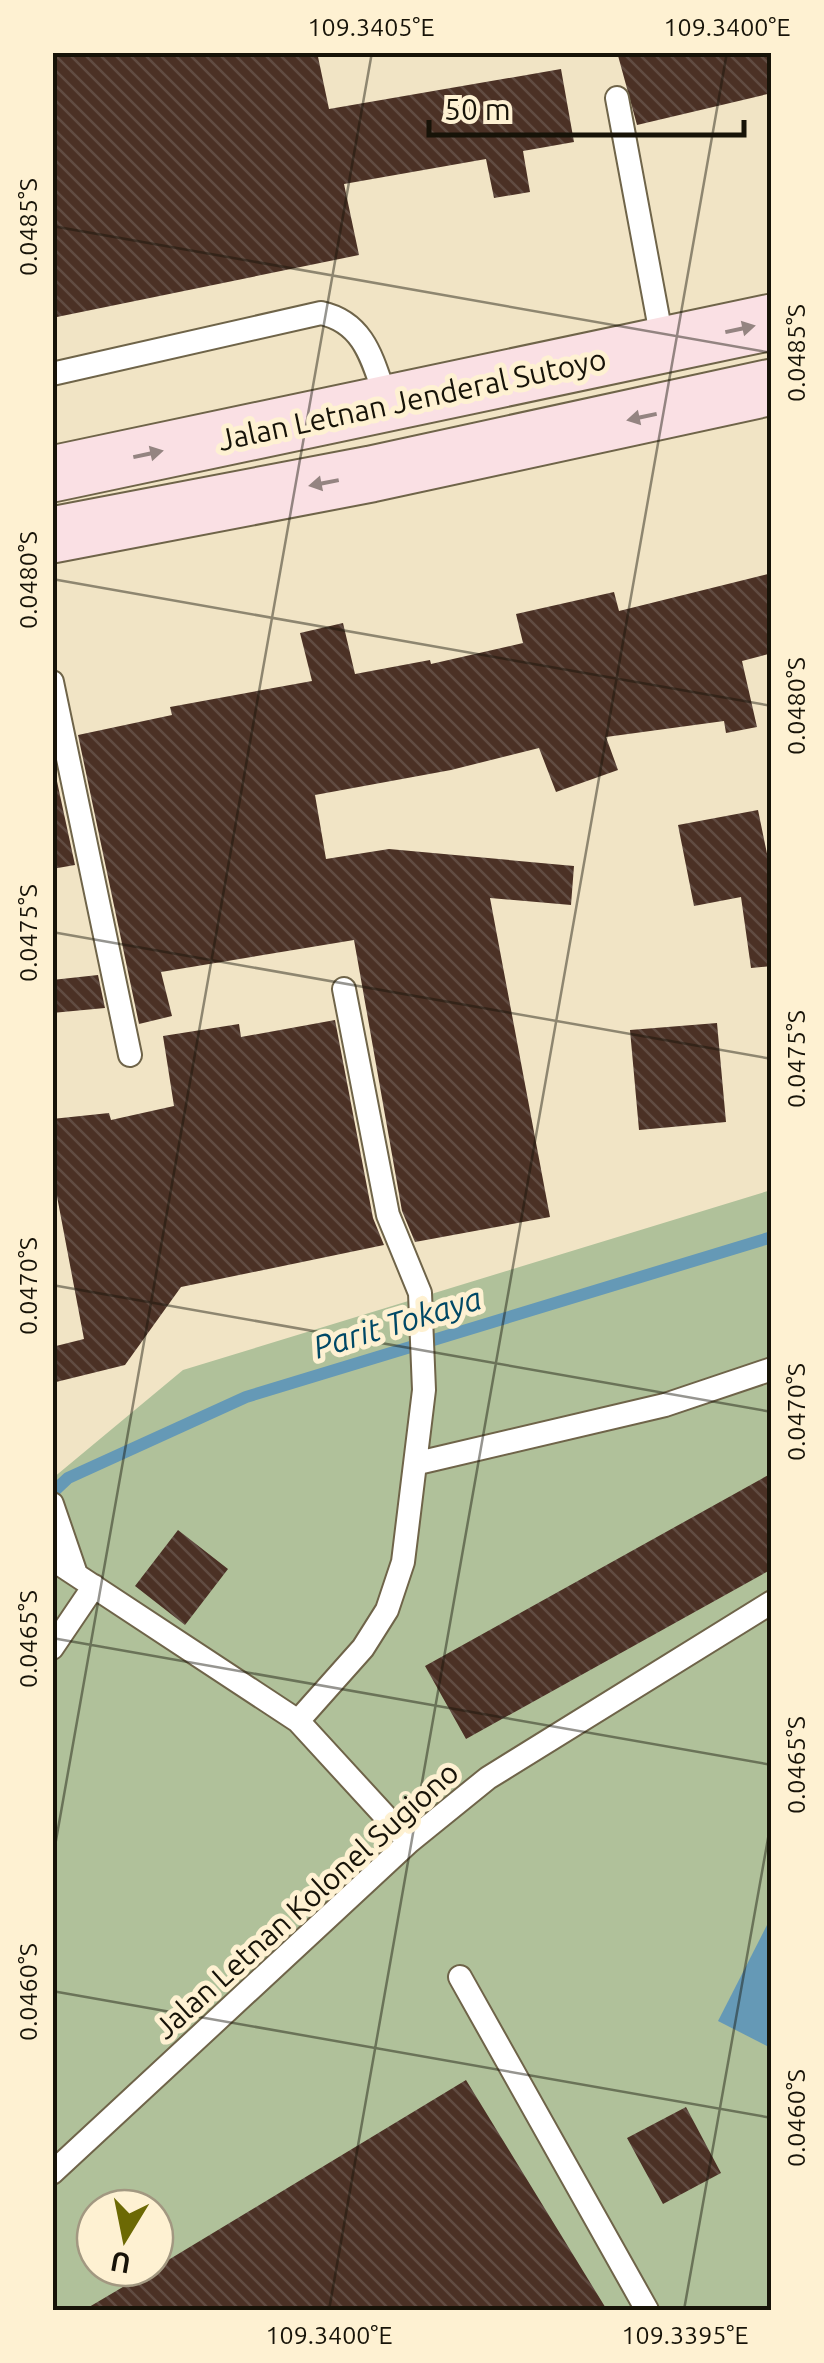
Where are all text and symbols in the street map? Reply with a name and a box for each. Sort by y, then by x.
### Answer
text: 109.3405°E [308,13,434,41]
text: 109.3400°E [664,13,790,41]
scale bar [429,75,744,137]
text: 50 m [444,92,511,126]
text: 0.0485°S [14,178,42,276]
text: 0.0485°S [782,304,810,402]
one-way arrow [725,321,756,336]
street label: Jalan Letnan Jenderal Sutoyo [215,341,609,457]
one-way arrow [626,409,657,425]
one-way arrow [133,446,164,462]
one-way arrow [308,476,339,491]
text: 0.0480°S [14,531,42,629]
text: 0.0480°S [782,657,810,755]
text: 0.0475°S [14,884,42,982]
text: 0.0475°S [782,1010,810,1108]
text: 0.0470°S [14,1237,42,1335]
water label: Parit Tokaya [309,1279,485,1365]
text: 0.0470°S [782,1363,810,1461]
text: 0.0465°S [14,1590,42,1688]
text: 0.0465°S [782,1716,810,1814]
street label: Jalan Letnan Kolonel Sugiono [147,1755,465,2045]
text: 0.0460°S [14,1943,42,2041]
text: 0.0460°S [782,2069,810,2167]
north arrow [75,2188,175,2288]
text: U [108,2246,133,2280]
text: 109.3400°E [266,2321,392,2349]
text: 109.3395°E [622,2321,748,2349]

